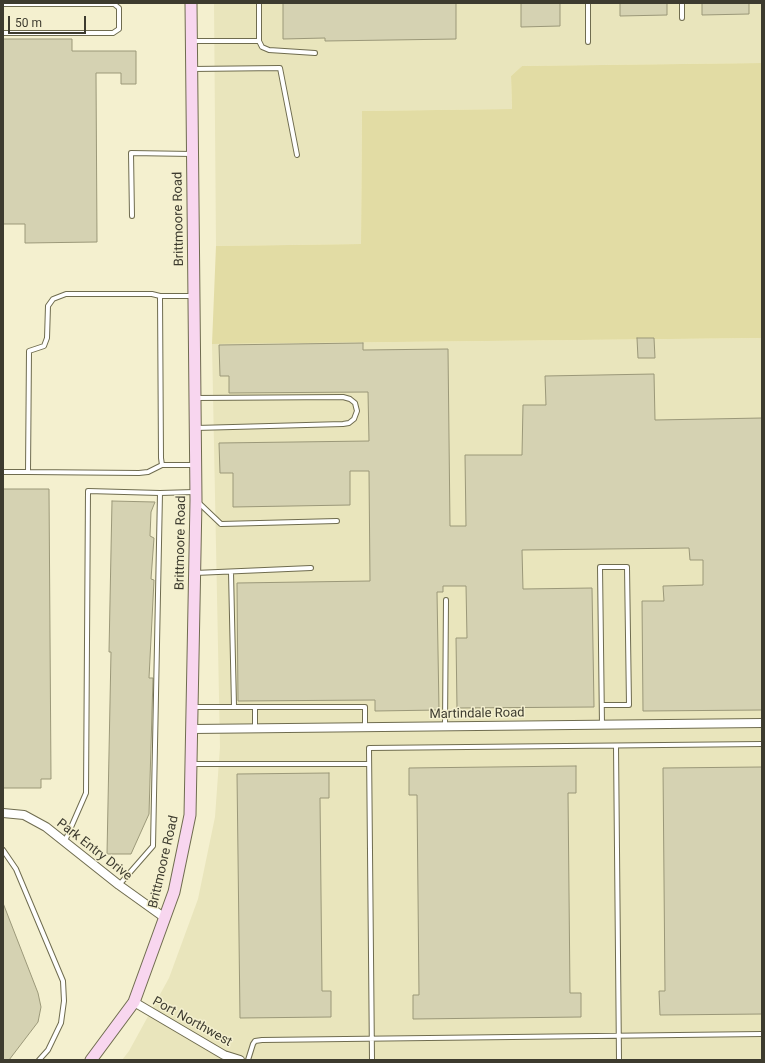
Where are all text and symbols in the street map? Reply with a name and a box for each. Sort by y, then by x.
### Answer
scale bar [10,8,88,34]
text: 50 m [15,16,42,30]
street label: Brittmoore Road [170,172,188,266]
street label: Brittmoore Road [172,496,190,590]
street label: Martindale Road [429,705,525,723]
street label: Brittmoore Road [146,814,182,910]
street label: Park Entry Drive [53,816,135,884]
street label: Port Northwest [150,994,234,1050]

